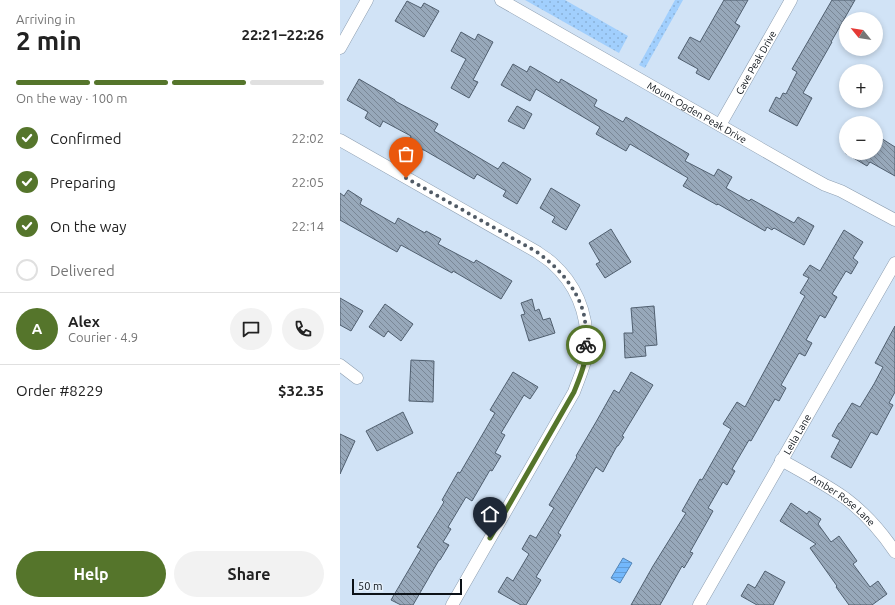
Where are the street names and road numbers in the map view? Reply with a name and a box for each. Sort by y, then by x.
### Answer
street label: Cave Peak Drive [734,29,778,96]
street label: Mount Ogden Peak Drive [645,80,749,145]
street label: Leila Lane [782,412,813,456]
street label: Amber Rose Lane [808,473,877,528]

